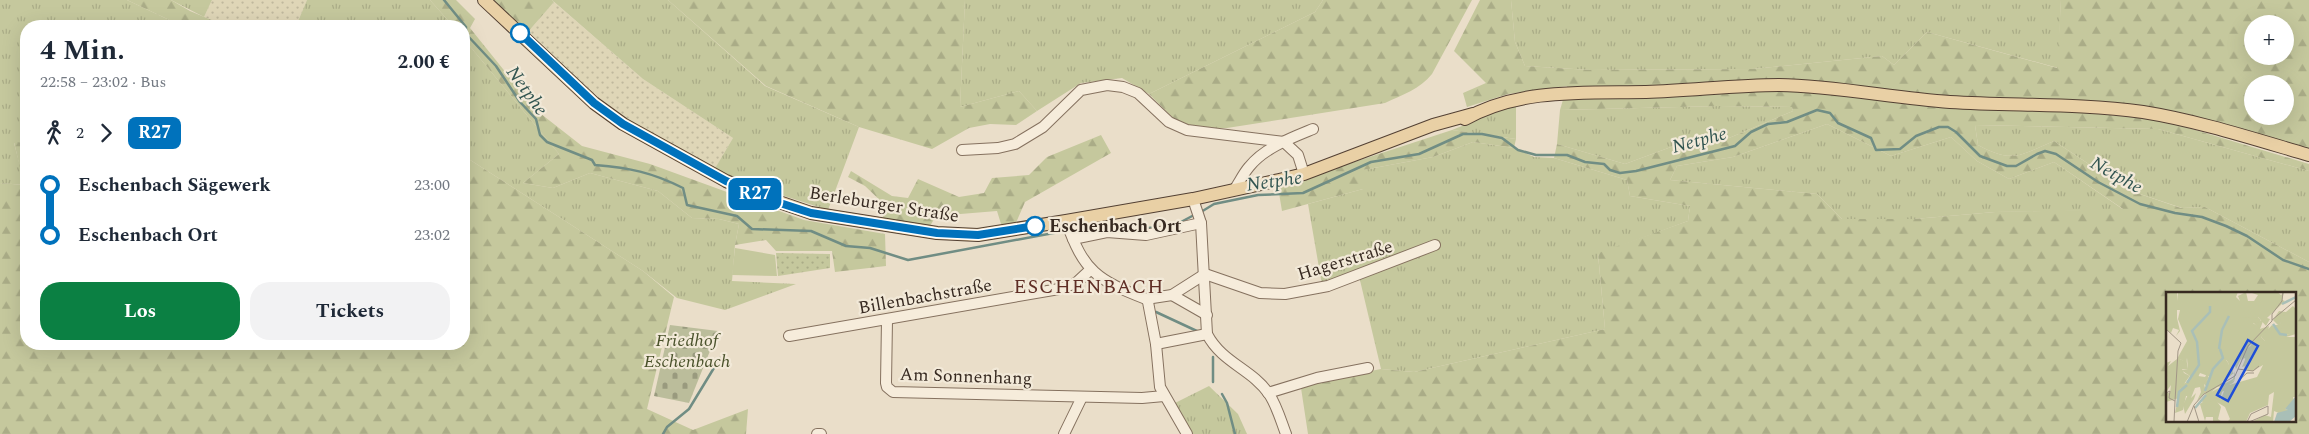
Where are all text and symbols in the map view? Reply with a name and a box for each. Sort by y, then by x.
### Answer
map controls [2244,15,2294,125]
button: + [2244,15,2294,65]
unlabelled marker [510,23,530,43]
text: 4 Min. [40,29,125,72]
text: 2.00 € [398,48,450,77]
water label: Netphe [499,60,555,122]
text: 22:58 – 23:02 · Bus [40,70,166,94]
button: − [2244,75,2294,125]
icon: walk [40,119,68,147]
icon: forward [92,119,120,147]
text: R27 [138,119,171,146]
water label: Netphe [1669,119,1730,162]
text: 2 [76,121,84,145]
water label: Netphe [2085,149,2148,202]
water label: Netphe [1244,163,1304,200]
text: Eschenbach Sägewerk [78,171,271,200]
text: 23:00 [414,173,450,197]
line badge: R27 [726,178,784,210]
street label: Berleburger Straße [807,179,961,230]
text: R27 [738,180,772,207]
place label: Eschenbach Ort [1049,213,1182,240]
marker: Eschenbach Ort [1025,216,1045,236]
text: Eschenbach Ort [78,221,218,250]
text: 23:02 [414,223,450,247]
street label: Hagerstraße [1294,233,1396,288]
street label: Billenbachstraße [856,271,994,322]
district label: ESCHENBACH [1013,272,1165,302]
button: Los [40,282,240,340]
button: Tickets [250,282,450,340]
inset map [2166,292,2296,422]
park label: Friedhof Eschenbach [644,327,730,375]
street label: Am Sonnenhang [899,361,1033,392]

